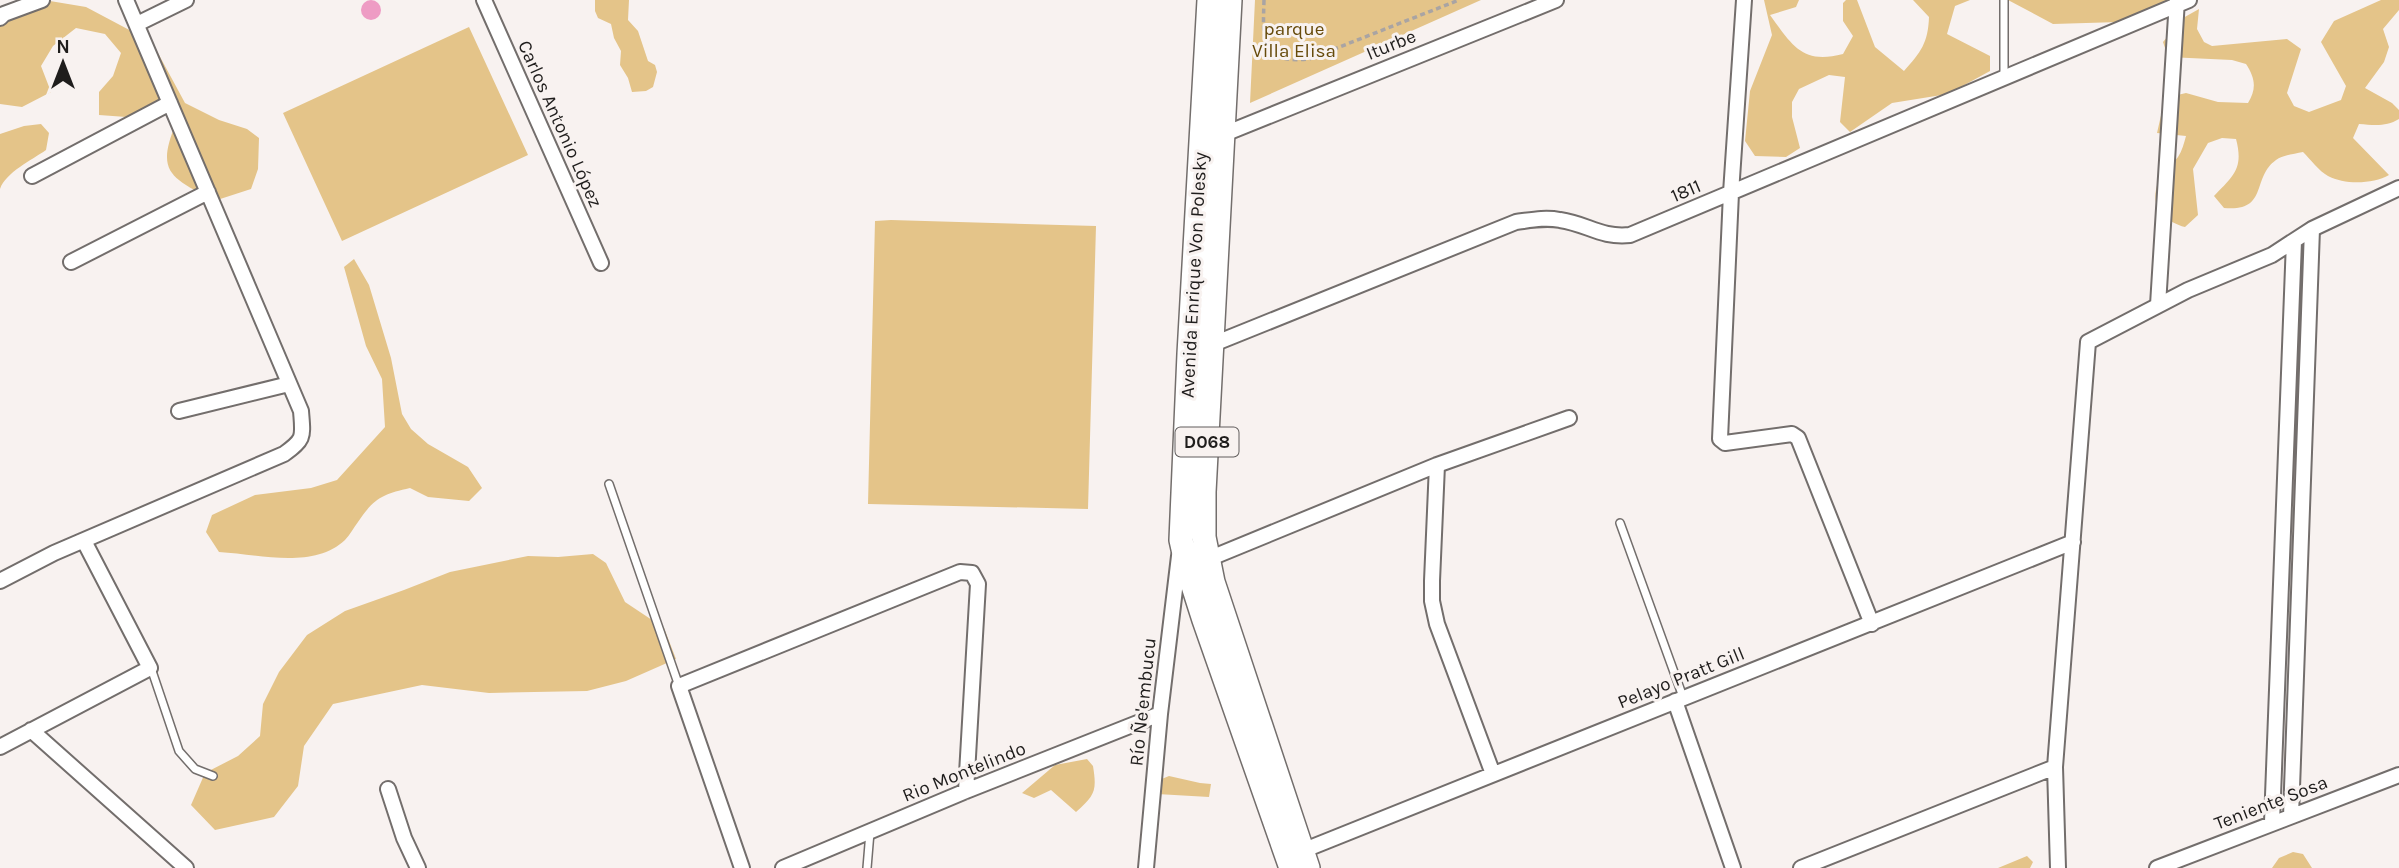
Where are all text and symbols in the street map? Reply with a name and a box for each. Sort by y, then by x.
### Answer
park label: parque Villa Elisa [1252,18,1336,62]
street label: Iturbe [1363,25,1419,65]
north arrow [28,28,98,98]
text: N [56,36,70,58]
street label: Carlos Antonio López [513,37,607,211]
street label: Avenida Enrique Von Polesky [1177,151,1211,399]
street label: 1811 [1668,175,1704,207]
road number: D068 [1176,428,1238,457]
street label: Río Ñe'embucu [1125,637,1161,767]
street label: Pelayo Pratt Gill [1614,643,1748,713]
street label: Rio Montelindo [899,737,1029,807]
street label: Teniente Sosa [2211,771,2331,835]

